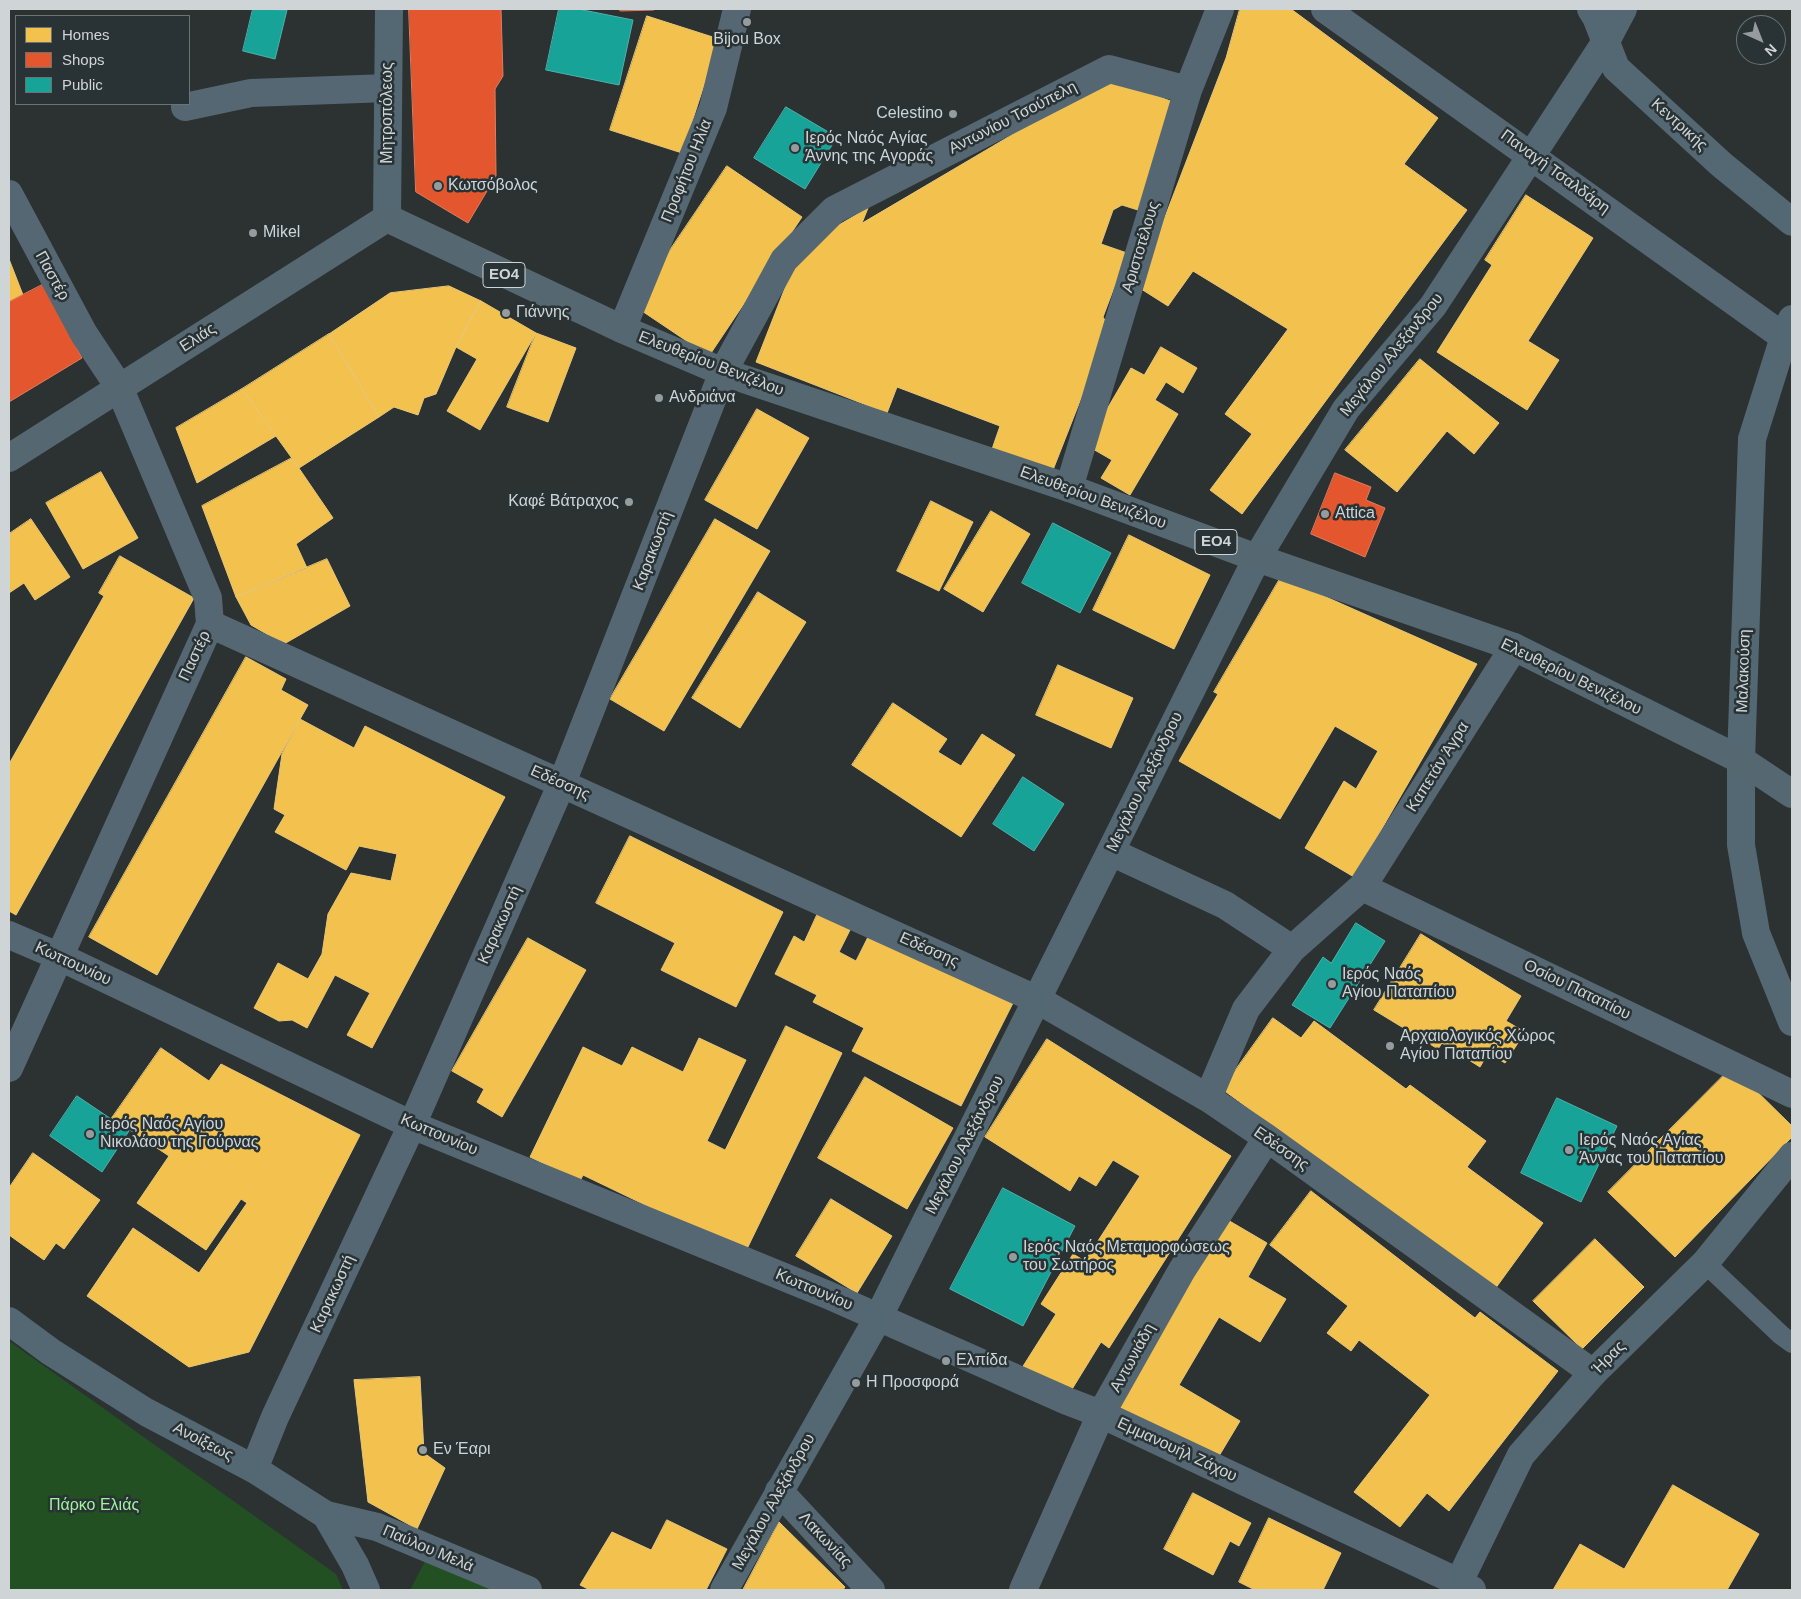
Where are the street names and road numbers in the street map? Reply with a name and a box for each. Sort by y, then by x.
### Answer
street label: Μητροπόλεως [378,62,398,164]
street label: Αντωνίου Τσούπελη [946,77,1080,159]
street label: Κεντρικής [1647,95,1711,155]
street label: Προφήτου Ηλία [658,117,716,225]
street label: Παναγή Τσαλδάρη [1497,126,1613,218]
street label: Αριστοτέλους [1118,199,1164,295]
street label: Παστέρ [31,248,73,304]
road number: ΕΟ4 [483,262,525,288]
street label: Μεγάλου Αλεξάνδρου [1336,290,1448,420]
street label: Ελιάς [176,319,220,357]
street label: Ελευθερίου Βενιζέλου [636,327,786,401]
street label: Ελευθερίου Βενιζέλου [1017,463,1169,533]
street label: Καρακωστή [629,509,677,593]
road number: ΕΟ4 [1195,530,1237,554]
street label: Παστέρ [175,628,215,684]
street label: Μαλακούση [1733,629,1755,713]
street label: Ελευθερίου Βενιζέλου [1497,635,1645,719]
street label: Μεγάλου Αλεξάνδρου [1103,709,1187,855]
street label: Καπετάν Άγρα [1403,718,1473,816]
street label: Εδέσσης [527,761,593,805]
street label: Καρακωστή [474,883,526,967]
street label: Εδέσσης [896,928,962,972]
street label: Κωττουνίου [32,938,114,990]
street label: Οσίου Παταπίου [1521,956,1633,1024]
street label: Μεγάλου Αλεξάνδρου [922,1072,1008,1218]
street label: Κωττουνίου [398,1110,480,1160]
street label: Εδέσσης [1250,1123,1312,1175]
street label: Καρακωστή [307,1252,359,1336]
street label: Κωττουνίου [773,1265,855,1315]
street label: Αντωνιάδη [1106,1320,1160,1396]
street label: Ήρας [1588,1337,1630,1379]
street label: Εμμανουήλ Ζάχου [1114,1414,1240,1486]
street label: Ανοίξεως [170,1419,236,1465]
street label: Μεγάλου Αλεξάνδρου [729,1430,819,1574]
street label: Λακωνίας [795,1508,855,1572]
street label: Παύλου Μελά [380,1521,476,1577]

